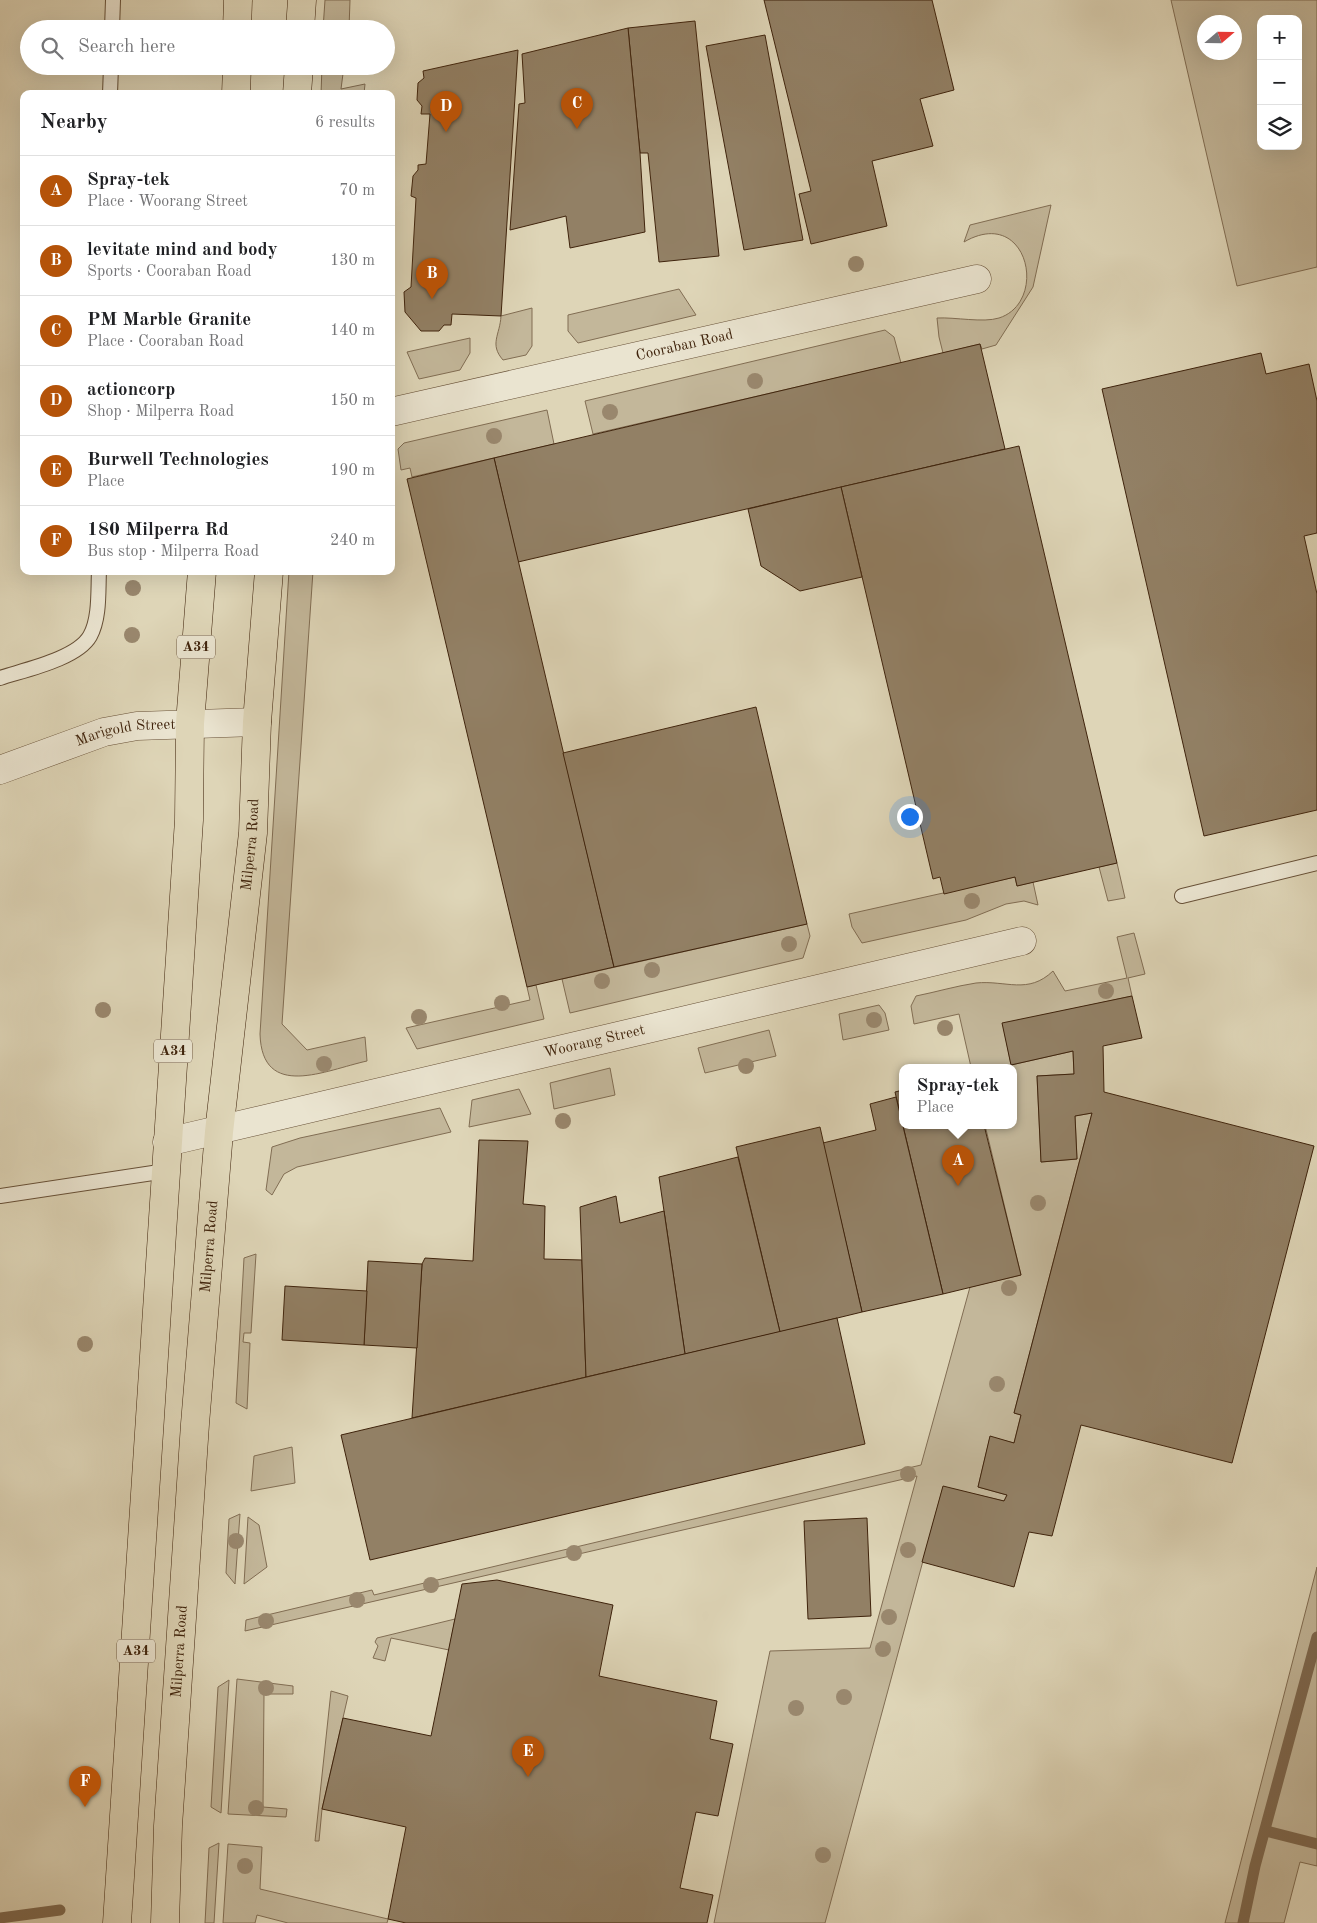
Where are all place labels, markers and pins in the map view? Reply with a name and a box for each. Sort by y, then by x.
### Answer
pin: C [561,88,593,129]
pin: D [430,91,462,132]
pin: B [416,258,448,299]
pin: A [942,1145,974,1186]
pin: E [512,1736,544,1777]
pin: F [69,1766,101,1807]

